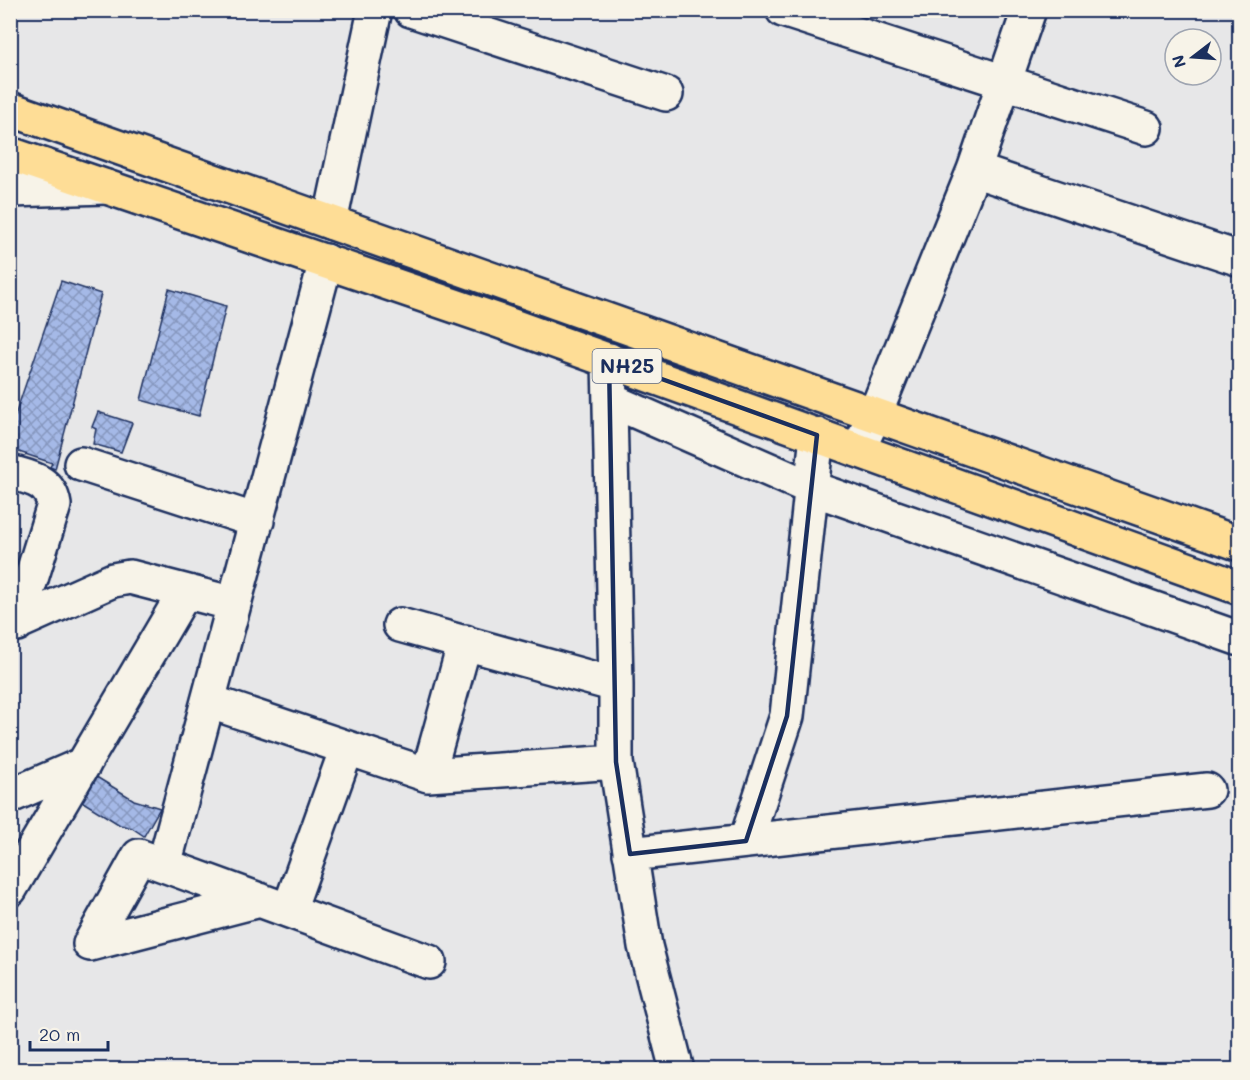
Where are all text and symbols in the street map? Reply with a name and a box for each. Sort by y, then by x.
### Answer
north arrow [1163,27,1223,87]
text: N [1166,53,1190,70]
road number: NH25 [592,349,662,383]
scale bar [30,1014,108,1052]
text: 20 m [39,1022,80,1046]

